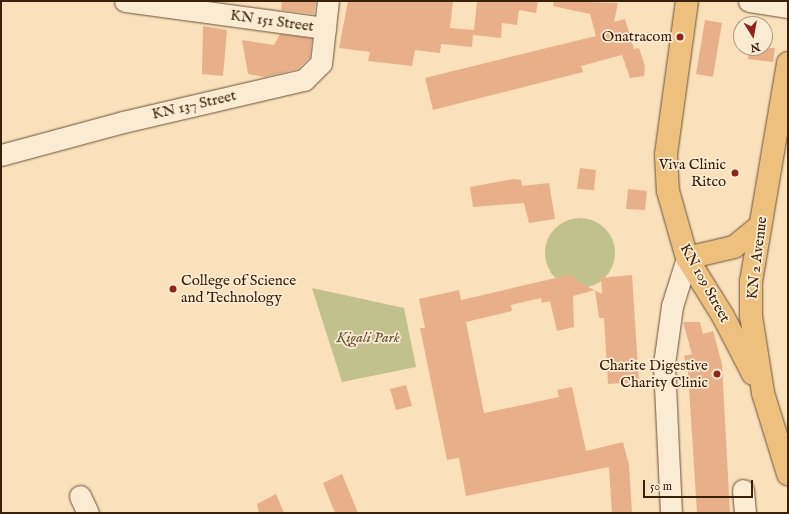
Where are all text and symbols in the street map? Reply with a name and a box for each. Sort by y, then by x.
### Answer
street label: KN 151 Street [229,6,315,36]
north arrow [733,16,773,56]
place label: Onatracom [602,28,672,46]
marker: Onatracom [675,32,685,42]
text: N [749,39,761,55]
street label: KN 137 Street [150,87,238,123]
place label: Viva Clinic Ritco [659,155,726,190]
marker: Viva Clinic Ritco [729,167,741,179]
street label: KN 2 Avenue [743,216,771,300]
street label: KN 109 Street [676,241,734,325]
place label: College of Science and Technology [181,271,296,306]
marker: College of Science and Technology [168,284,178,294]
park label: Kigali Park [336,329,400,347]
place label: Charite Digestive Charity Clinic [599,356,708,391]
marker: Charite Digestive Charity Clinic [711,368,723,380]
scale bar [645,472,755,498]
text: 50 m [650,479,672,494]

